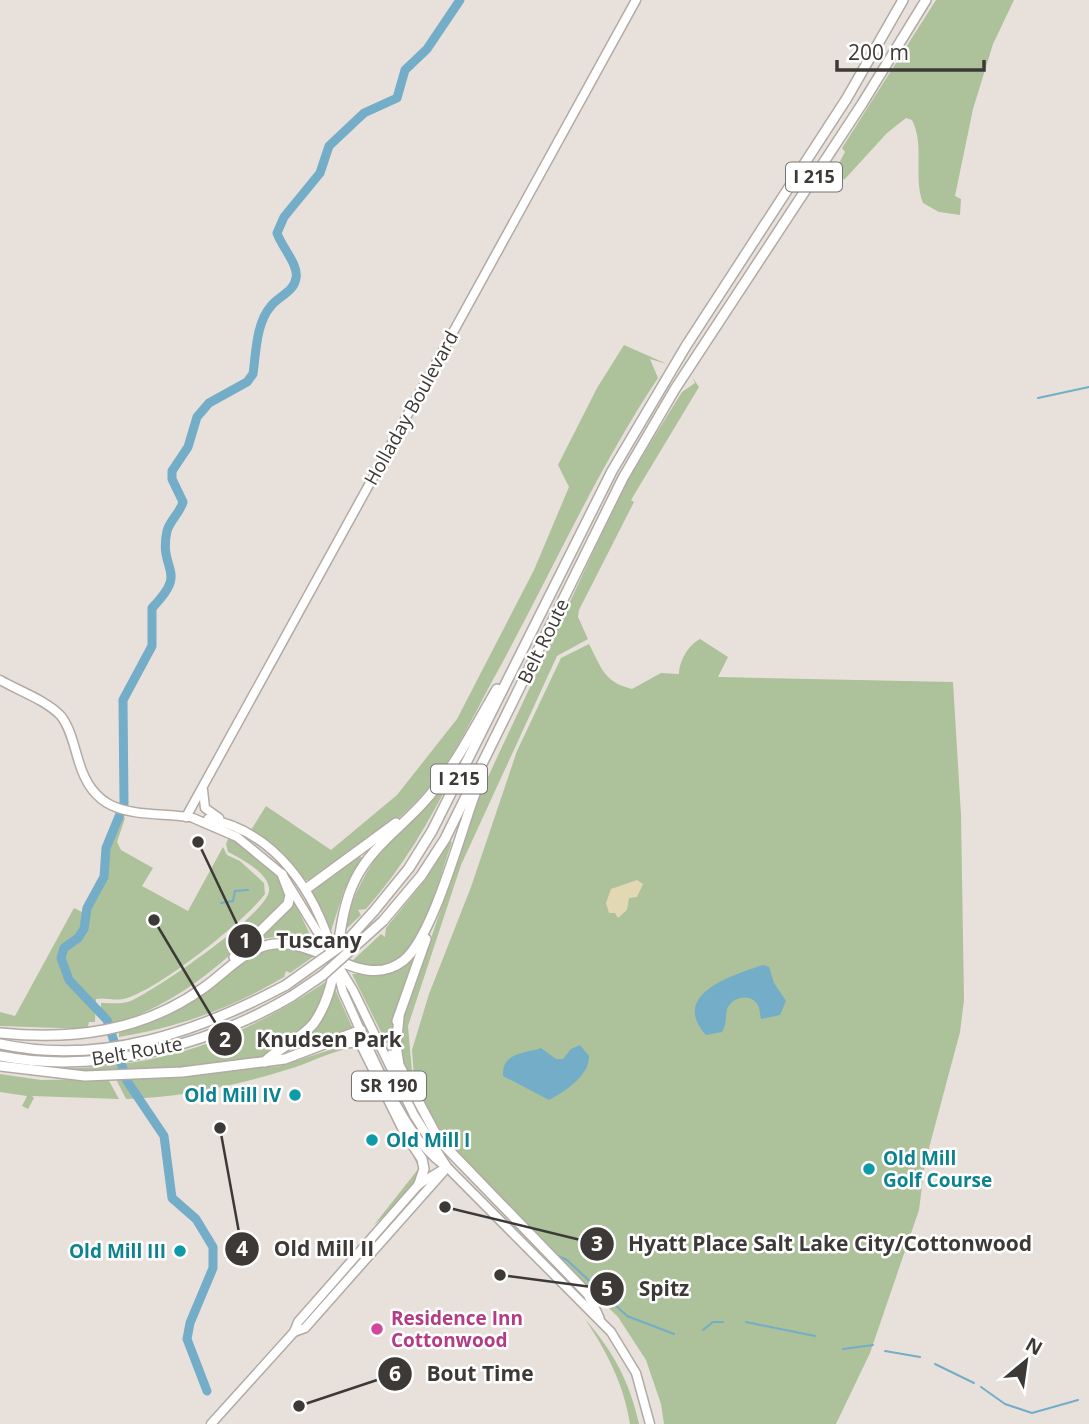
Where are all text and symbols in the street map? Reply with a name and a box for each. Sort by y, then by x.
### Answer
scale bar [837,28,984,72]
text: 200 m [848,38,909,66]
road number: I 215 [786,162,842,192]
street label: Holladay Boulevard [358,326,464,490]
street label: Belt Route [511,594,575,688]
road number: I 215 [431,764,487,794]
callout: Tuscany [227,920,376,962]
text: 1 [239,926,251,954]
text: Tuscany [276,926,362,954]
callout: Knudsen Park [207,1018,415,1060]
text: 2 [219,1025,231,1053]
text: Knudsen Park [256,1025,403,1053]
street label: Belt Route [90,1030,184,1072]
road number: SR 190 [352,1072,426,1100]
place label: Old Mill IV [184,1082,282,1108]
marker: Old Mill IV [287,1087,303,1103]
place label: Old Mill I [386,1127,470,1153]
marker: Old Mill I [364,1132,380,1148]
place label: Old Mill Golf Course [883,1145,992,1193]
marker: Old Mill Golf Course [861,1161,877,1177]
callout: Hyatt Place Salt Lake City/Cottonwood [579,1223,1046,1265]
callout: Old Mill II [225,1228,388,1270]
text: 3 [591,1229,603,1257]
text: Hyatt Place Salt Lake City/Cottonwood [628,1229,1032,1257]
text: 4 [236,1234,248,1262]
text: Old Mill II [274,1234,374,1262]
place label: Old Mill III [69,1238,166,1264]
marker: Old Mill III [172,1243,188,1259]
callout: Spitz [590,1268,703,1310]
text: 5 [601,1274,613,1302]
text: Spitz [639,1274,689,1302]
place label: Residence Inn Cottonwood [391,1305,523,1353]
marker: Residence Inn Cottonwood [369,1321,385,1337]
north arrow [991,1326,1061,1396]
text: N [1021,1331,1047,1361]
callout: Bout Time [377,1353,547,1395]
text: 6 [389,1359,401,1387]
text: Bout Time [426,1359,534,1387]

